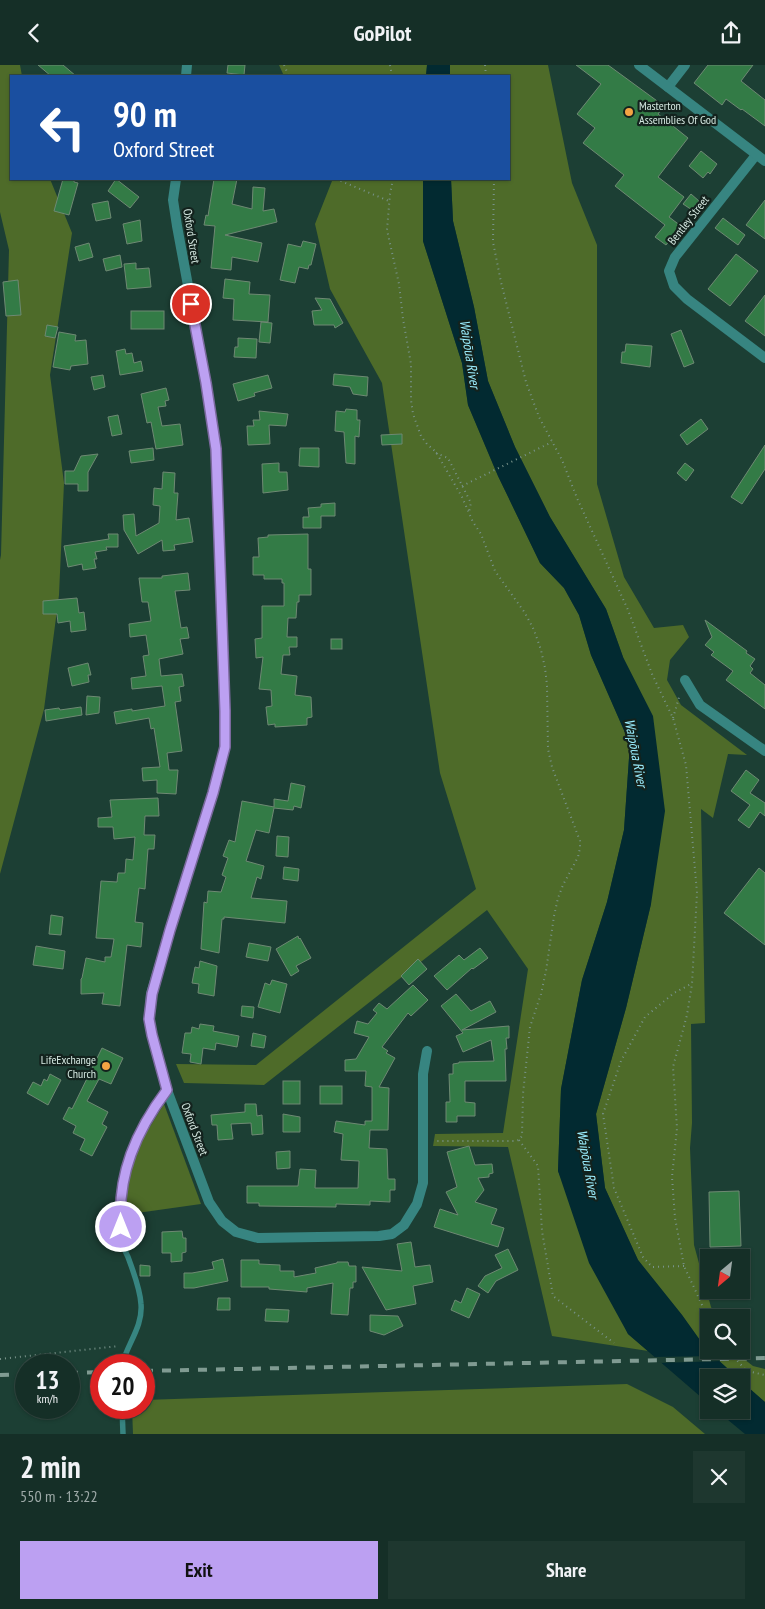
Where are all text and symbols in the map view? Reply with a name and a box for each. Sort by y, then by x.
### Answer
icon: back [20,19,48,47]
text: GoPilot [354,19,411,47]
icon: share [717,19,745,47]
text: 90 m [113,91,177,137]
icon: left [30,95,95,160]
place label: Masterton Assemblies Of God [639,98,716,127]
marker: Masterton Assemblies Of God [623,106,635,118]
text: Oxford Street [113,135,214,163]
street label: Bentley Street [664,192,712,248]
street label: Oxford Street [180,208,204,265]
pin [170,283,212,325]
icon: arrive [177,290,205,318]
water label: Waipōua River [456,318,485,392]
water label: Waipōua River [621,717,652,791]
place label: LifeExchange Church [41,1052,96,1081]
marker: LifeExchange Church [100,1060,112,1072]
street label: Oxford Street [178,1101,212,1158]
water label: Waipōua River [573,1128,603,1202]
position arrow [94,1200,146,1252]
north arrow [700,1249,750,1299]
map controls [700,1249,750,1419]
button: search [700,1309,750,1359]
speed limit sign: 20 [90,1354,155,1419]
text: 13 [36,1364,59,1396]
button: layers [700,1369,750,1419]
text: km/h [37,1391,58,1406]
text: 2 min [20,1447,81,1486]
button: close [693,1451,745,1503]
text: 550 m · 13:22 [20,1486,98,1506]
button: Exit [20,1541,378,1599]
button: Share [388,1541,745,1599]

